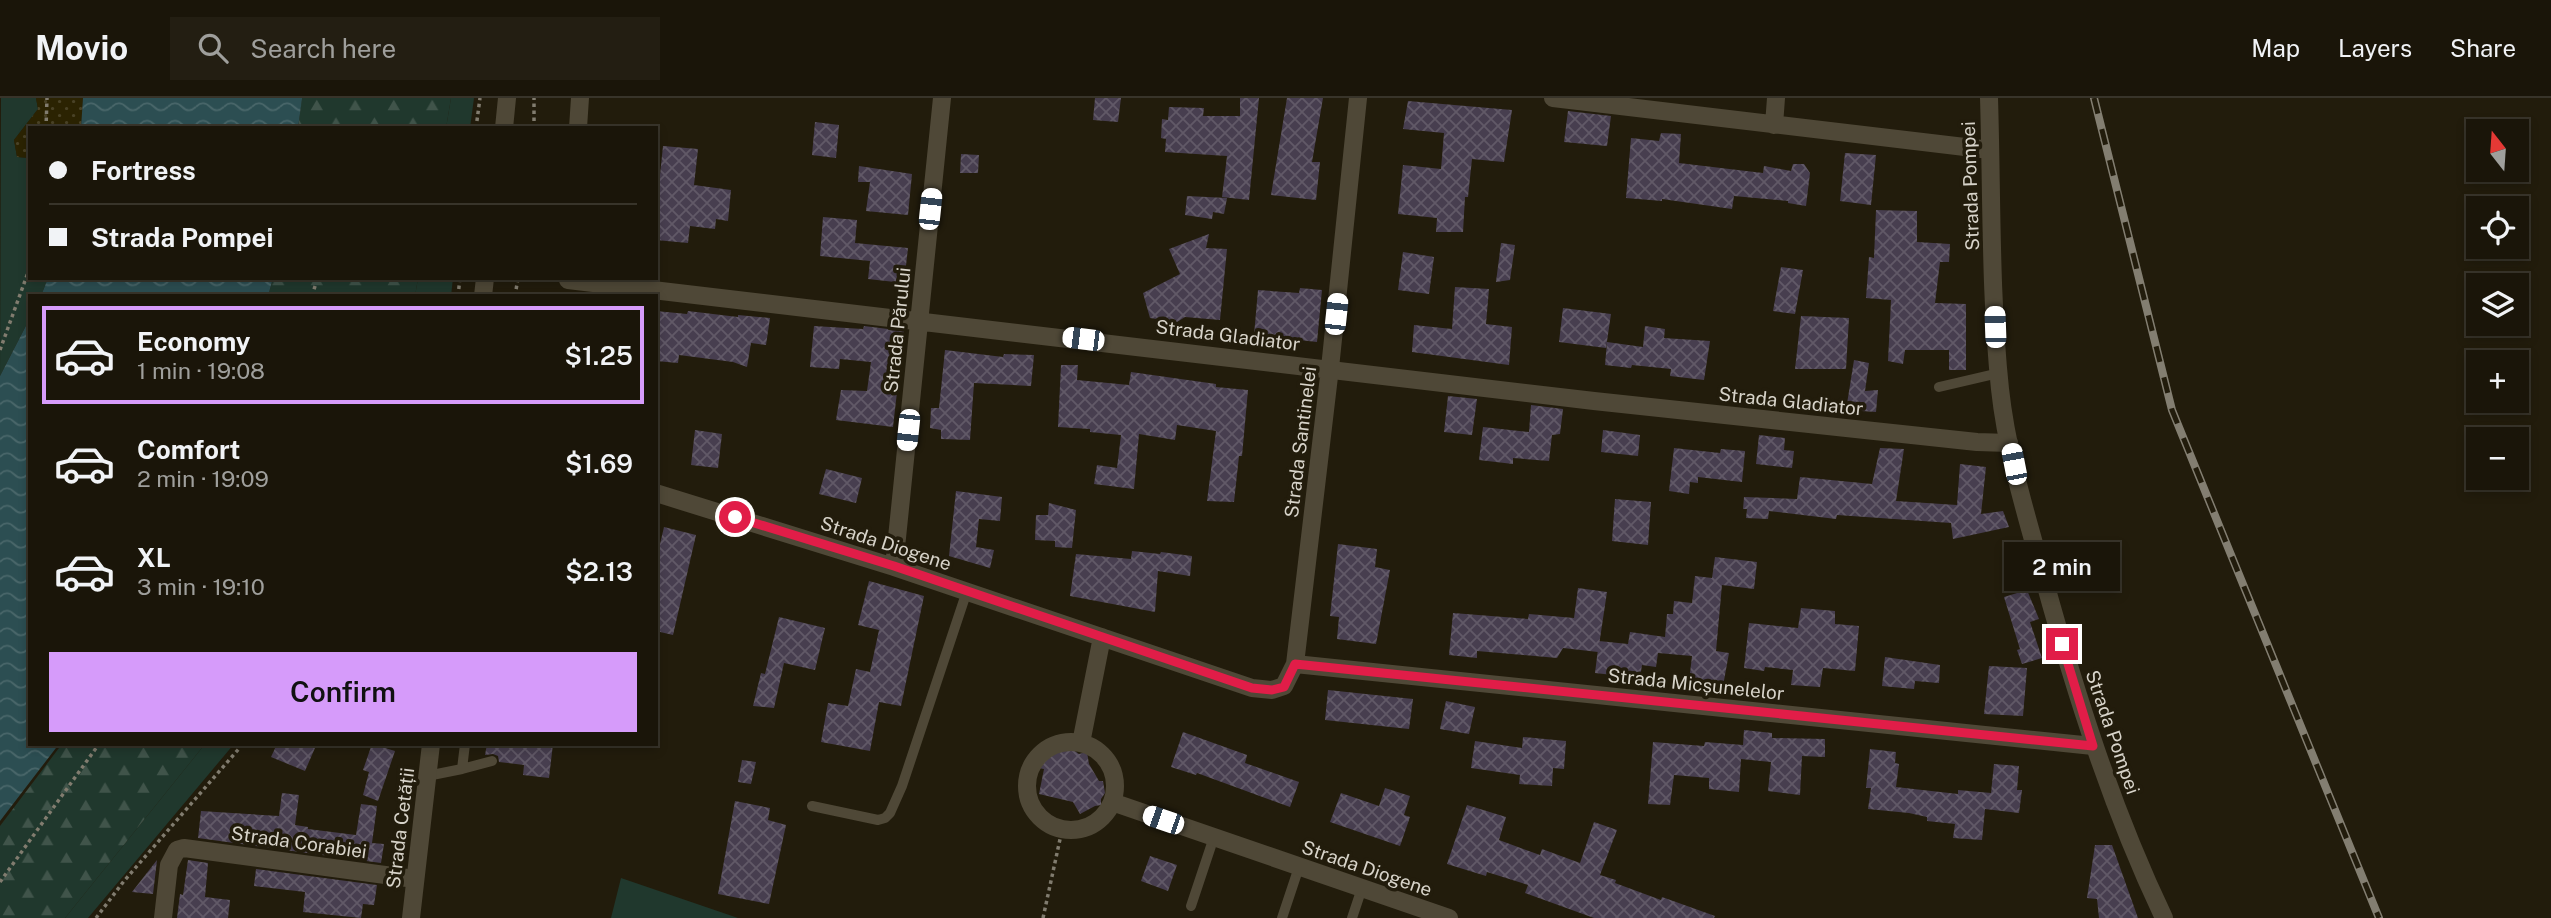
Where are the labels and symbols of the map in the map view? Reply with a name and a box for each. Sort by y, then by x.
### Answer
north arrow [2466,119,2529,182]
street label: Strada Pompei [1957,121,1983,251]
car [918,187,943,231]
street label: Strada Părului [879,266,915,394]
car [1324,292,1349,336]
car [1984,306,2007,348]
street label: Strada Gladiator [1154,315,1302,355]
car [1061,326,1106,352]
street label: Strada Santinelei [1280,365,1320,519]
street label: Strada Gladiator [1718,382,1864,420]
car [896,408,921,452]
car [2000,441,2029,487]
route start [719,501,751,533]
street label: Strada Diogene [818,511,954,575]
callout: 2 min [2004,542,2120,592]
route end [2046,628,2078,660]
street label: Strada Micșunelelor [1607,664,1785,704]
street label: Strada Pompei [2081,667,2145,797]
street label: Strada Cetății [382,766,418,890]
car [1140,803,1187,837]
street label: Strada Corabiei [230,822,368,862]
street label: Strada Diogene [1299,835,1435,901]

